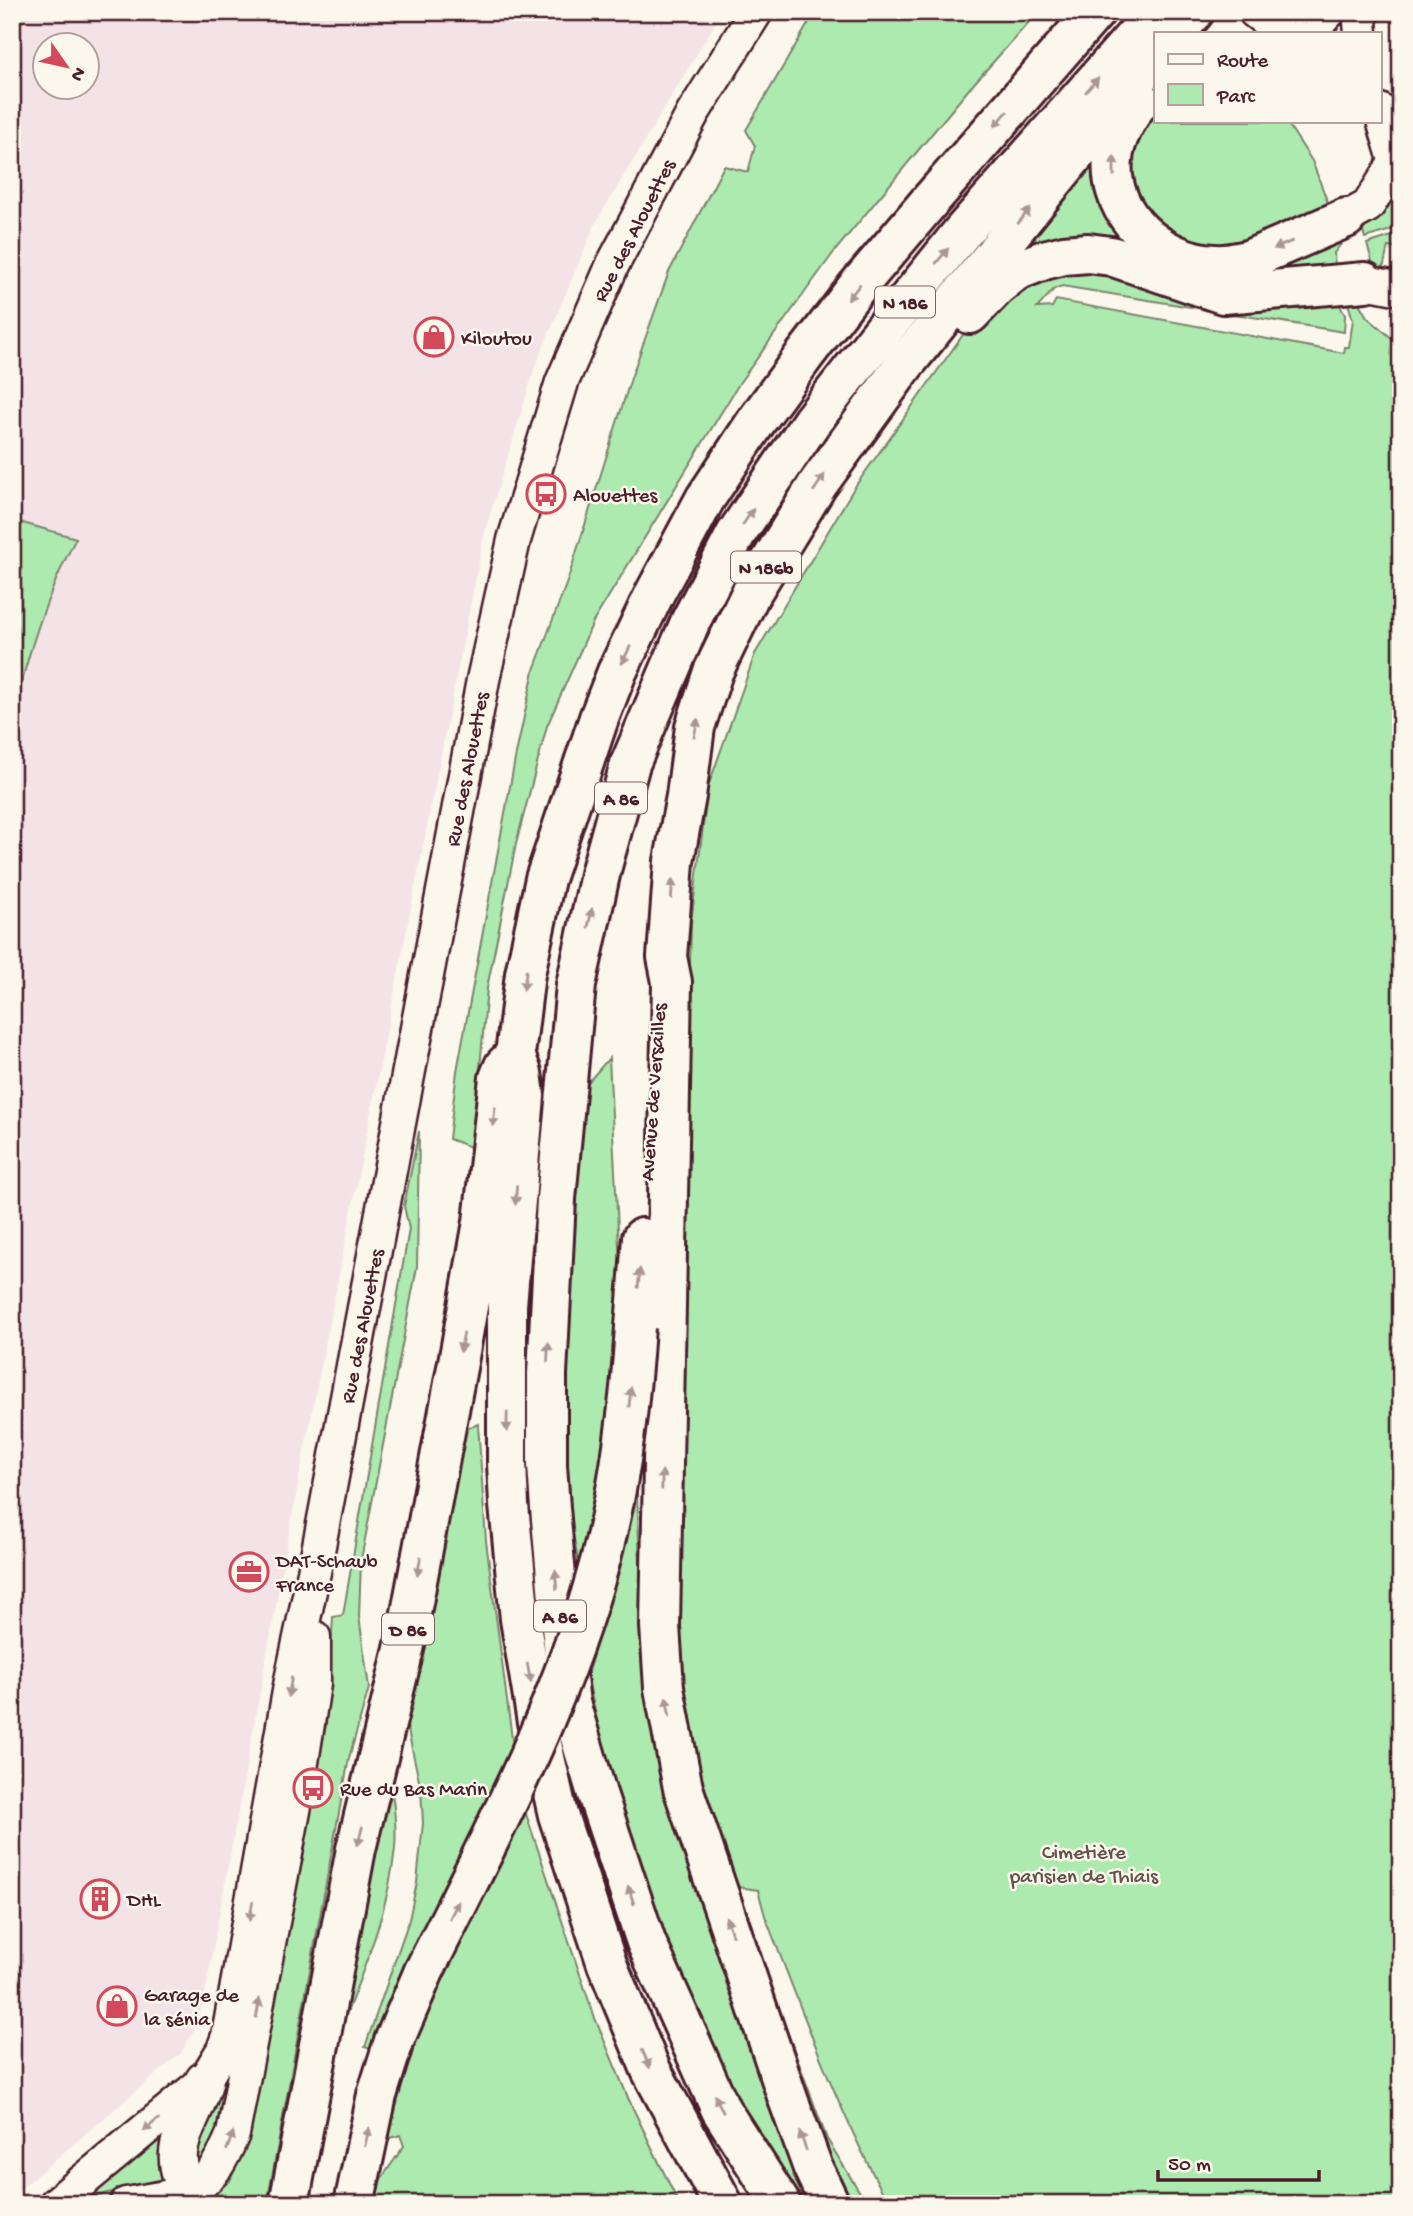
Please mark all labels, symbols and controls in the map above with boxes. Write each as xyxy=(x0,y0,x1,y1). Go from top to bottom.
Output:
north arrow xyxy=(32,32,102,102)
legend xyxy=(1154,32,1382,122)
text: Route xyxy=(1217,50,1269,75)
text: N xyxy=(64,62,90,85)
one-way arrow xyxy=(1083,77,1099,94)
text: Parc xyxy=(1216,86,1256,111)
one-way arrow xyxy=(993,110,1009,128)
street label: Rue des Alouettes xyxy=(589,155,683,307)
one-way arrow xyxy=(1108,155,1120,177)
one-way arrow xyxy=(1016,208,1031,226)
one-way arrow xyxy=(1273,240,1294,251)
one-way arrow xyxy=(935,248,950,266)
one-way arrow xyxy=(846,282,861,300)
road number: N 186 xyxy=(875,286,935,318)
shop icon: Kiloutou xyxy=(413,316,455,358)
place label: Kiloutou xyxy=(461,328,532,353)
bus stop icon: Alouettes xyxy=(525,473,567,515)
one-way arrow xyxy=(813,473,826,493)
place label: Alouettes xyxy=(573,485,659,510)
one-way arrow xyxy=(741,507,754,527)
road number: N 186b xyxy=(731,552,801,582)
one-way arrow xyxy=(620,645,631,665)
street label: Rue des Alouettes xyxy=(442,689,497,849)
one-way arrow xyxy=(690,717,701,739)
road number: A 86 xyxy=(595,782,647,814)
one-way arrow xyxy=(666,878,677,900)
one-way arrow xyxy=(585,907,596,929)
one-way arrow xyxy=(519,969,530,991)
street label: Avenue de Versailles xyxy=(637,1001,674,1182)
one-way arrow xyxy=(488,1106,499,1128)
one-way arrow xyxy=(510,1184,521,1206)
street label: Rue des Alouettes xyxy=(337,1246,392,1406)
one-way arrow xyxy=(634,1267,645,1289)
one-way arrow xyxy=(456,1331,467,1353)
one-way arrow xyxy=(543,1341,554,1363)
one-way arrow xyxy=(625,1385,636,1407)
one-way arrow xyxy=(501,1411,513,1433)
one-way arrow xyxy=(656,1469,668,1491)
office icon: DAT-Schaub France xyxy=(228,1551,270,1593)
place label: DAT-Schaub France xyxy=(274,1551,378,1600)
one-way arrow xyxy=(413,1555,424,1577)
one-way arrow xyxy=(550,1568,561,1590)
road number: A 86 xyxy=(534,1600,586,1632)
road number: D 86 xyxy=(382,1614,434,1644)
one-way arrow xyxy=(524,1662,535,1684)
one-way arrow xyxy=(284,1676,295,1698)
one-way arrow xyxy=(662,1696,673,1718)
bus stop icon: Rue du Bas Marin xyxy=(292,1767,334,1809)
place label: Rue du Bas Marin xyxy=(340,1779,487,1804)
one-way arrow xyxy=(354,1825,365,1847)
park label: Cimetière parisien de Thiais xyxy=(1009,1842,1159,1891)
building icon: DHL xyxy=(79,1878,121,1920)
one-way arrow xyxy=(625,1884,636,1905)
place label: DHL xyxy=(125,1890,162,1915)
one-way arrow xyxy=(245,1900,256,1922)
one-way arrow xyxy=(449,1900,460,1920)
one-way arrow xyxy=(723,1915,734,1936)
shop icon: Garage de la sénia xyxy=(96,1985,138,2027)
place label: Garage de la sénia xyxy=(144,1985,240,2034)
one-way arrow xyxy=(252,1997,263,2019)
one-way arrow xyxy=(641,2048,652,2069)
one-way arrow xyxy=(713,2094,724,2114)
one-way arrow xyxy=(143,2117,161,2132)
one-way arrow xyxy=(362,2126,373,2148)
one-way arrow xyxy=(224,2130,235,2151)
one-way arrow xyxy=(798,2131,809,2152)
scale bar xyxy=(1158,2139,1318,2183)
text: 50 m xyxy=(1168,2154,1211,2179)

